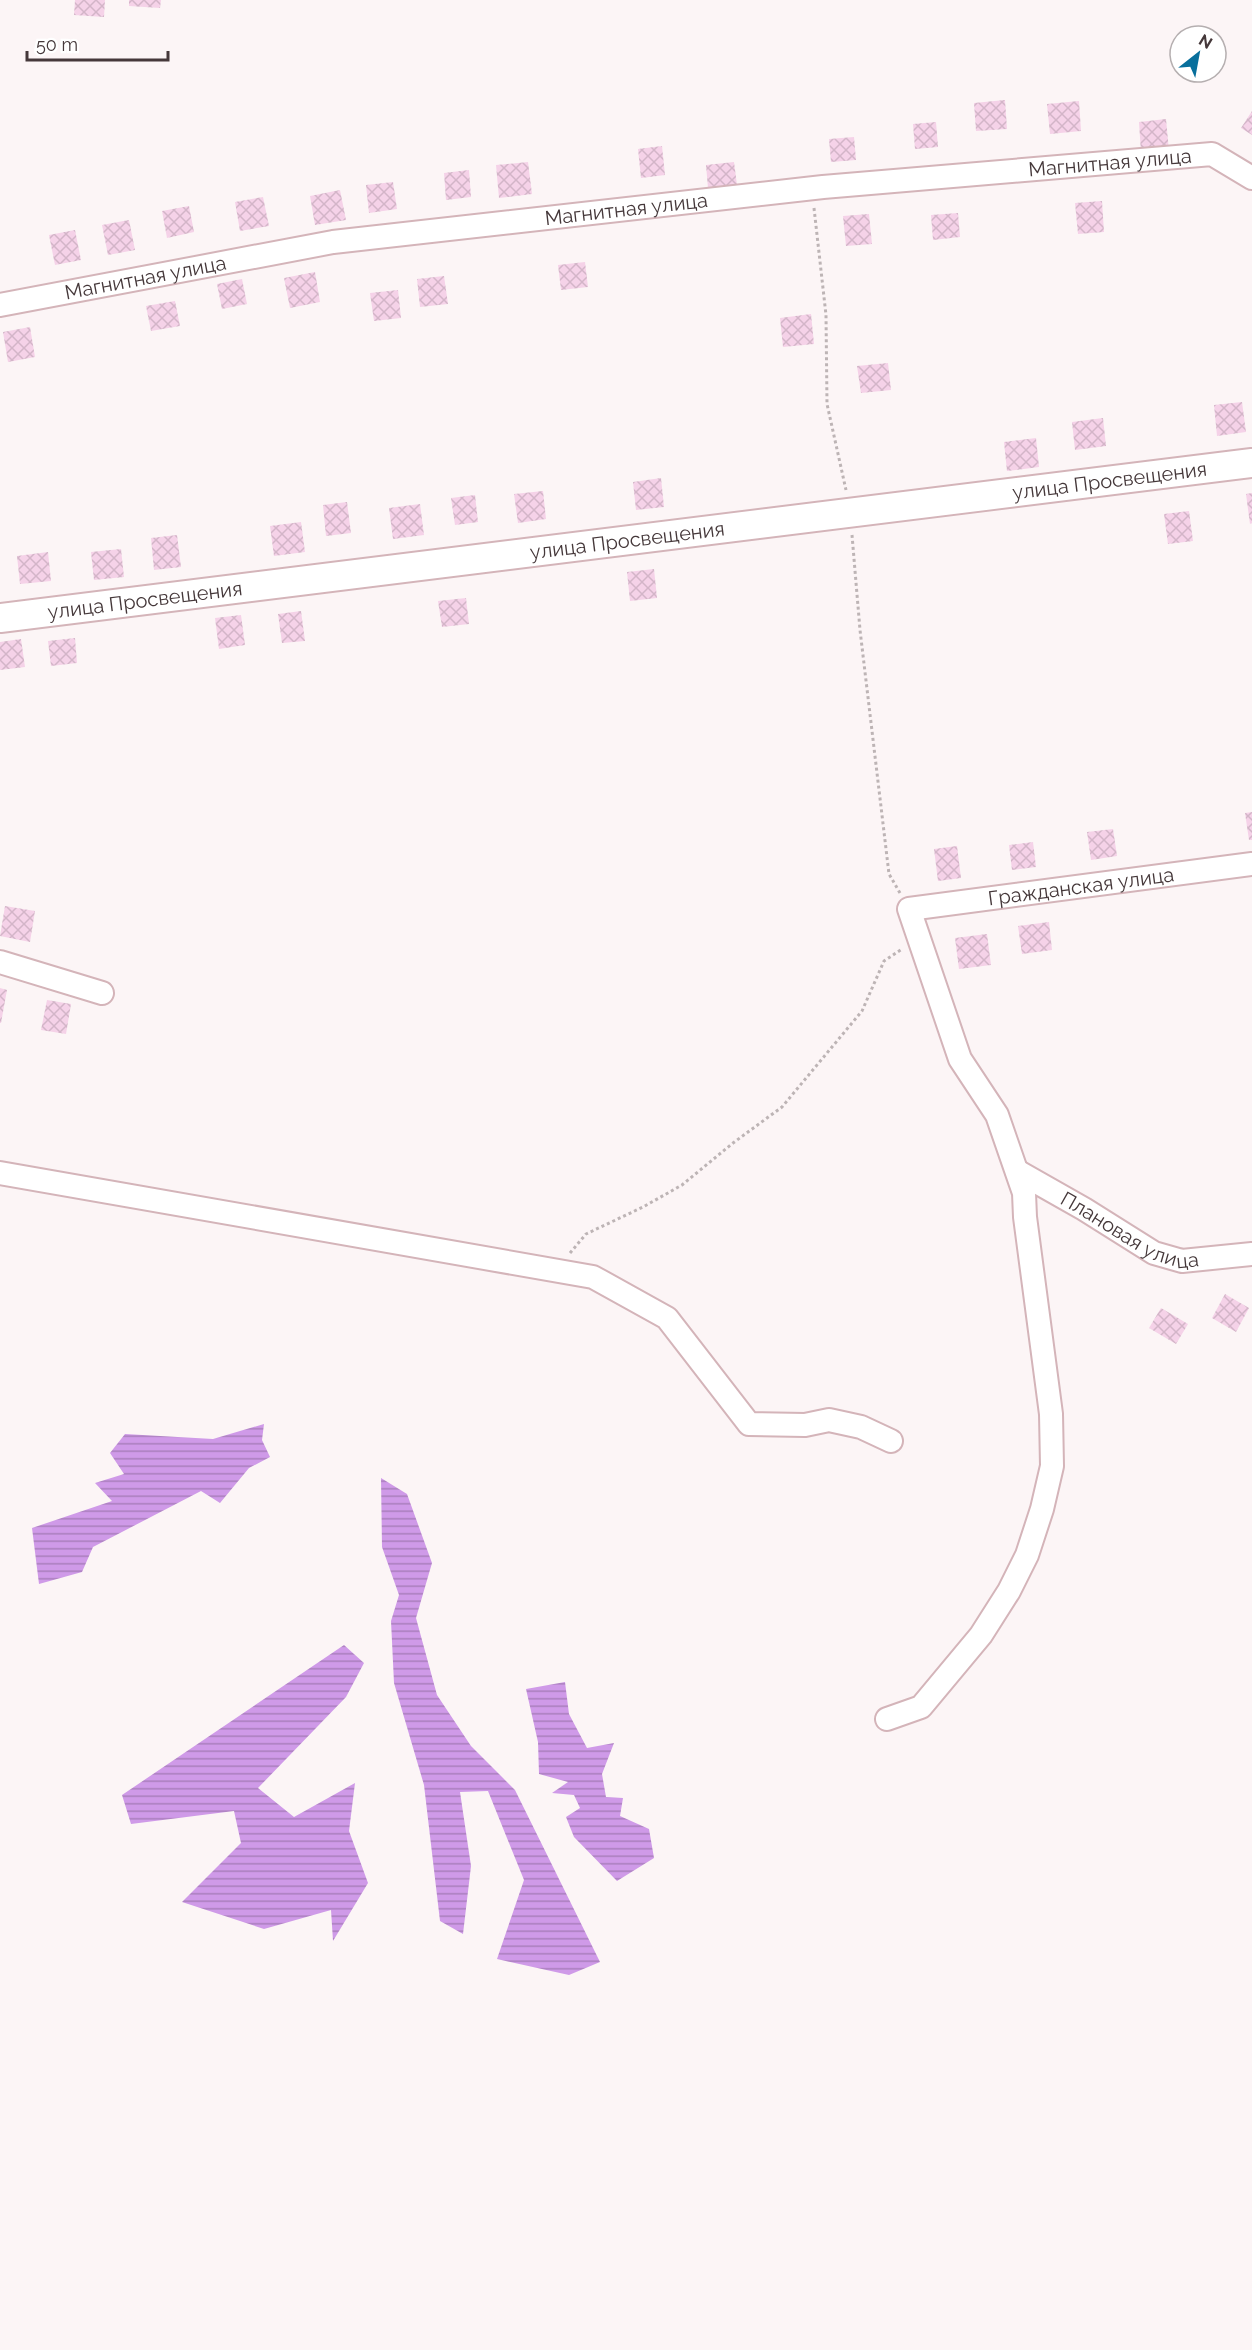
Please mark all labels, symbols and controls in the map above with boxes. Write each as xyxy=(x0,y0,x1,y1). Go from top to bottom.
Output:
scale bar xyxy=(27,24,168,62)
north arrow xyxy=(1168,24,1228,84)
text: N xyxy=(1195,30,1216,53)
text: 50 m xyxy=(36,34,78,55)
street label: Магнитная улица xyxy=(1027,144,1193,182)
street label: Магнитная улица xyxy=(544,188,709,230)
street label: Магнитная улица xyxy=(63,250,228,304)
street label: улица Просвещения xyxy=(1011,457,1208,505)
street label: улица Просвещения xyxy=(529,516,726,564)
street label: улица Просвещения xyxy=(46,576,244,624)
street label: Гражданская улица xyxy=(987,862,1175,911)
street label: Плановая улица xyxy=(1057,1186,1200,1274)

